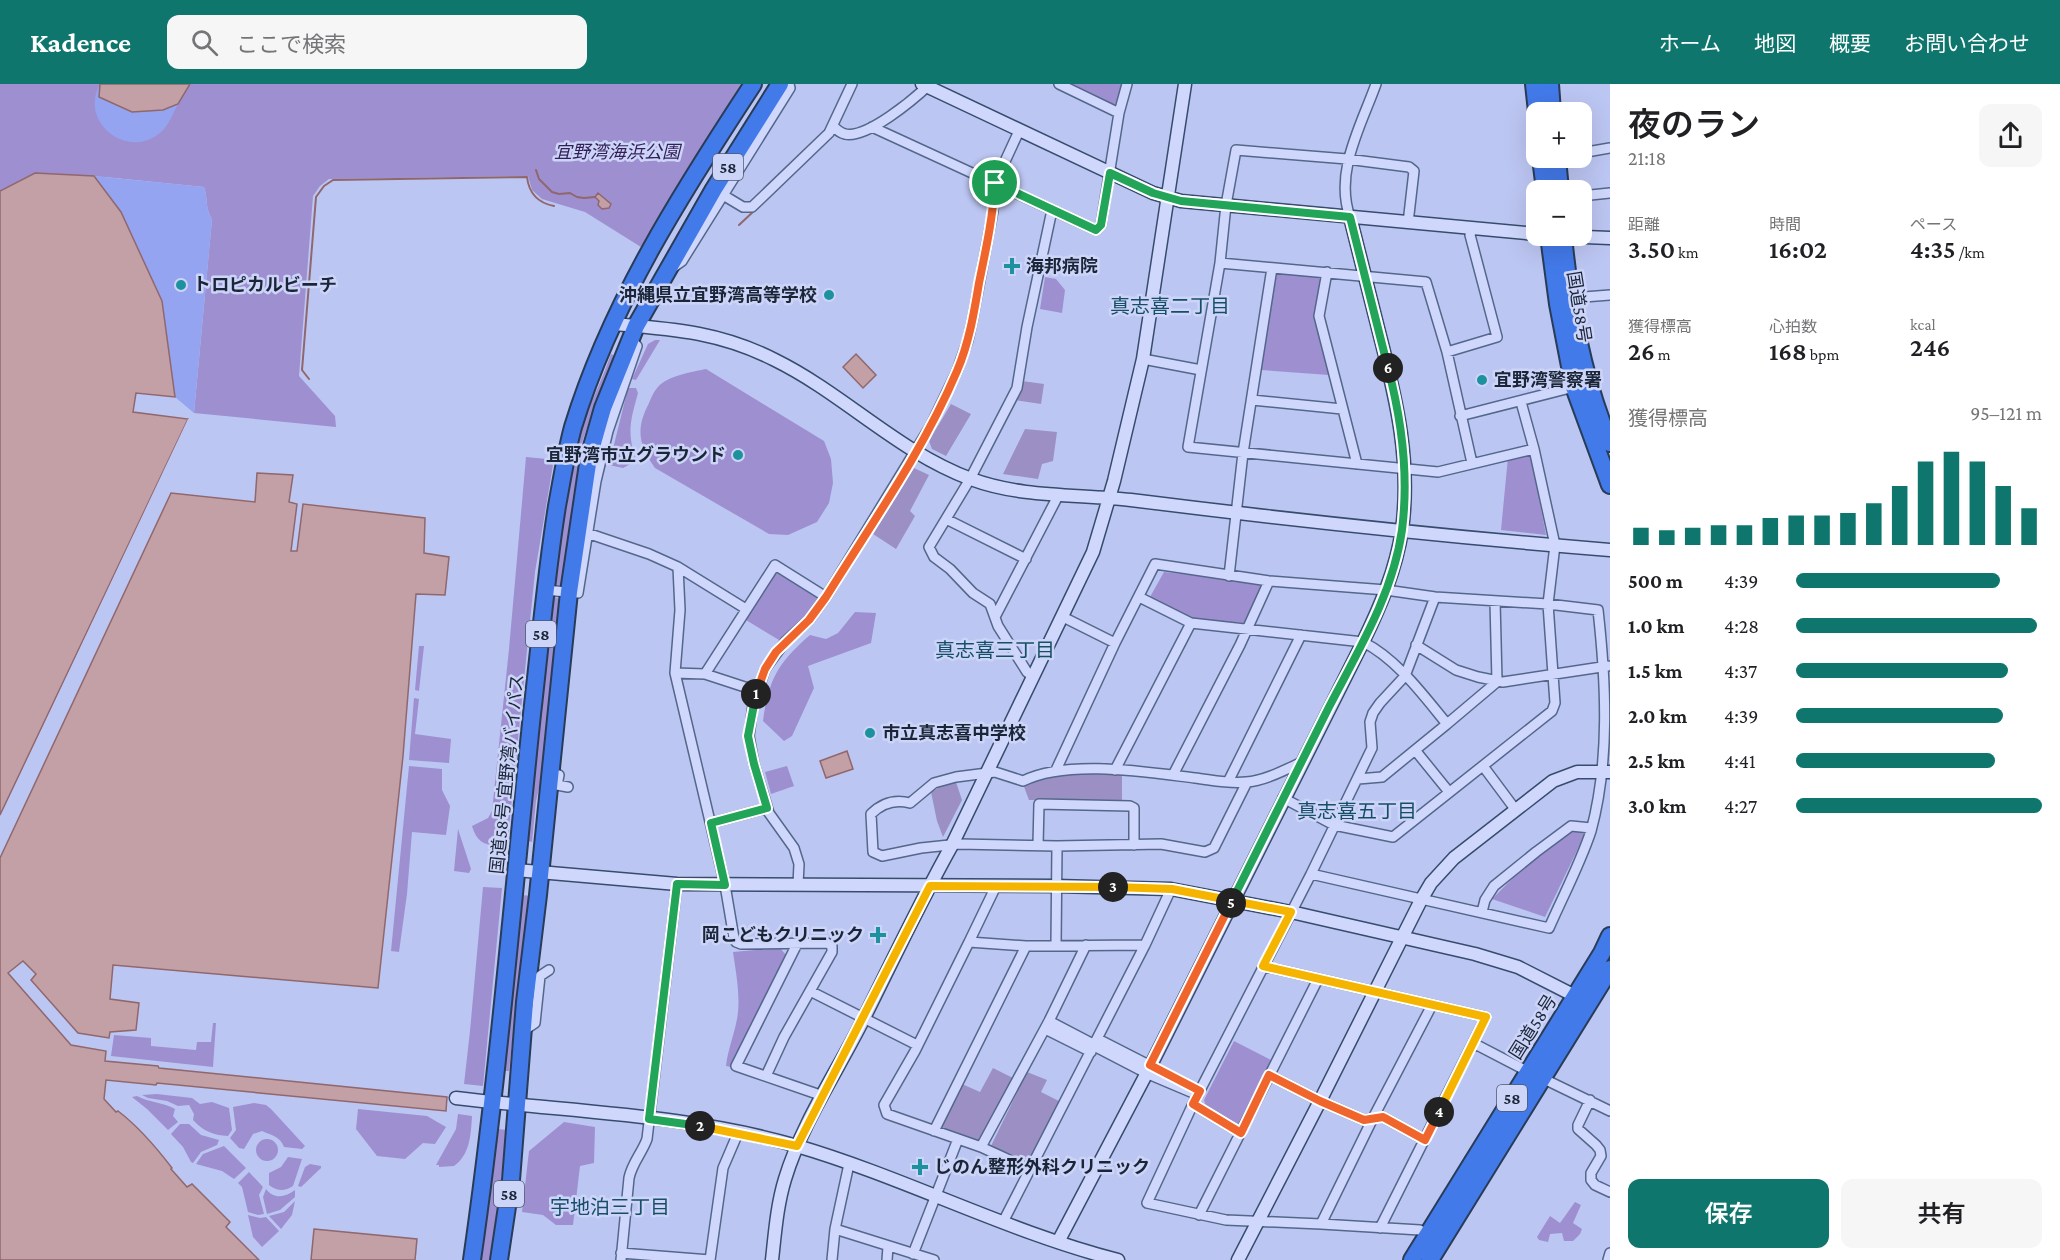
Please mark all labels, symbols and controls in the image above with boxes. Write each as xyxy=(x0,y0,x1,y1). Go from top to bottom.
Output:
search box xyxy=(167,15,587,69)
icon: search xyxy=(188,26,221,59)
text: Kadence xyxy=(30,27,131,58)
text: ここで検索 xyxy=(236,32,346,57)
text: ホーム xyxy=(1659,32,1721,56)
text: 地図 xyxy=(1754,32,1796,56)
text: 概要 xyxy=(1829,32,1871,56)
text: お問い合わせ xyxy=(1904,32,2030,56)
map controls xyxy=(1526,102,1592,246)
button: + xyxy=(1526,102,1592,168)
button: share xyxy=(1979,104,2042,167)
text: 夜のラン xyxy=(1628,106,1760,143)
park label: 宜野湾海浜公園 xyxy=(554,142,683,162)
text: 21:18 xyxy=(1628,147,1666,169)
road number: 58 xyxy=(713,154,743,180)
pin xyxy=(969,157,1020,208)
icon: arrive xyxy=(978,166,1011,199)
button: − xyxy=(1526,180,1592,246)
text: 距離 xyxy=(1628,216,1660,233)
text: 時間 xyxy=(1769,216,1801,233)
text: ペース xyxy=(1910,216,1957,233)
text: 3.50 xyxy=(1628,235,1675,264)
text: 16:02 xyxy=(1769,235,1827,264)
text: 4:35 xyxy=(1910,235,1956,264)
text: km xyxy=(1675,244,1699,261)
text: /km xyxy=(1956,244,1985,261)
place label: 海邦病院 xyxy=(1026,256,1098,276)
marker: 海邦病院 xyxy=(1003,257,1021,275)
street label: 国道58号 xyxy=(1563,270,1595,344)
place label: トロピカルビーチ xyxy=(193,275,337,295)
marker: トロピカルビーチ xyxy=(174,278,188,292)
place label: 沖縄県立宜野湾高等学校 xyxy=(619,285,817,305)
marker: 沖縄県立宜野湾高等学校 xyxy=(822,288,836,302)
district label: 真志喜二丁目 xyxy=(1110,295,1230,317)
text: kcal xyxy=(1910,316,1936,333)
text: 獲得標高 xyxy=(1628,318,1692,335)
text: 心拍数 xyxy=(1769,318,1817,335)
text: 246 xyxy=(1910,333,1950,362)
text: 26 xyxy=(1628,337,1655,366)
text: 168 xyxy=(1769,337,1807,366)
text: m xyxy=(1655,346,1671,363)
text: bpm xyxy=(1807,346,1839,363)
pin: 6 xyxy=(1373,353,1403,383)
text: 6 xyxy=(1384,359,1392,376)
place label: 宜野湾警察署 xyxy=(1494,370,1602,390)
marker: 宜野湾警察署 xyxy=(1475,373,1489,387)
text: 95–121 m xyxy=(1970,402,2042,424)
text: 獲得標高 xyxy=(1628,407,1708,429)
place label: 宜野湾市立グラウンド xyxy=(546,445,726,465)
marker: 宜野湾市立グラウンド xyxy=(731,448,745,462)
text: 500 m xyxy=(1628,570,1683,592)
text: 4:39 xyxy=(1724,570,1758,592)
text: 1.0 km xyxy=(1628,615,1684,637)
text: 4:28 xyxy=(1724,615,1759,637)
road number: 58 xyxy=(526,621,556,647)
district label: 真志喜三丁目 xyxy=(935,639,1055,661)
text: 1.5 km xyxy=(1628,660,1683,682)
text: 4:37 xyxy=(1724,660,1757,682)
street label: 国道58号 宜野湾バイパス xyxy=(487,673,527,875)
pin: 1 xyxy=(741,679,771,709)
text: 1 xyxy=(753,685,759,702)
text: 2.0 km xyxy=(1628,705,1687,727)
text: 4:39 xyxy=(1724,705,1758,727)
place label: 市立真志喜中学校 xyxy=(882,723,1026,743)
marker: 市立真志喜中学校 xyxy=(863,726,877,740)
text: 2.5 km xyxy=(1628,750,1685,772)
text: 4:41 xyxy=(1724,750,1756,772)
text: 3.0 km xyxy=(1628,795,1687,817)
text: 4:27 xyxy=(1724,795,1757,817)
district label: 真志喜五丁目 xyxy=(1297,800,1417,822)
pin: 3 xyxy=(1098,872,1128,902)
text: 3 xyxy=(1109,878,1117,895)
pin: 5 xyxy=(1216,888,1246,918)
text: 5 xyxy=(1227,894,1235,911)
place label: 岡こどもクリニック xyxy=(702,925,864,945)
marker: 岡こどもクリニック xyxy=(869,926,887,944)
street label: 国道58号 xyxy=(1505,991,1561,1063)
road number: 58 xyxy=(1497,1085,1527,1111)
pin: 4 xyxy=(1424,1097,1454,1127)
text: 4 xyxy=(1435,1103,1443,1120)
pin: 2 xyxy=(685,1111,715,1141)
text: 2 xyxy=(696,1117,704,1134)
place label: じのん整形外科クリニック xyxy=(934,1157,1150,1177)
marker: じのん整形外科クリニック xyxy=(911,1158,929,1176)
button: 保存 xyxy=(1628,1179,1829,1248)
button: 共有 xyxy=(1841,1179,2042,1248)
road number: 58 xyxy=(494,1181,524,1207)
district label: 宇地泊三丁目 xyxy=(550,1196,670,1218)

